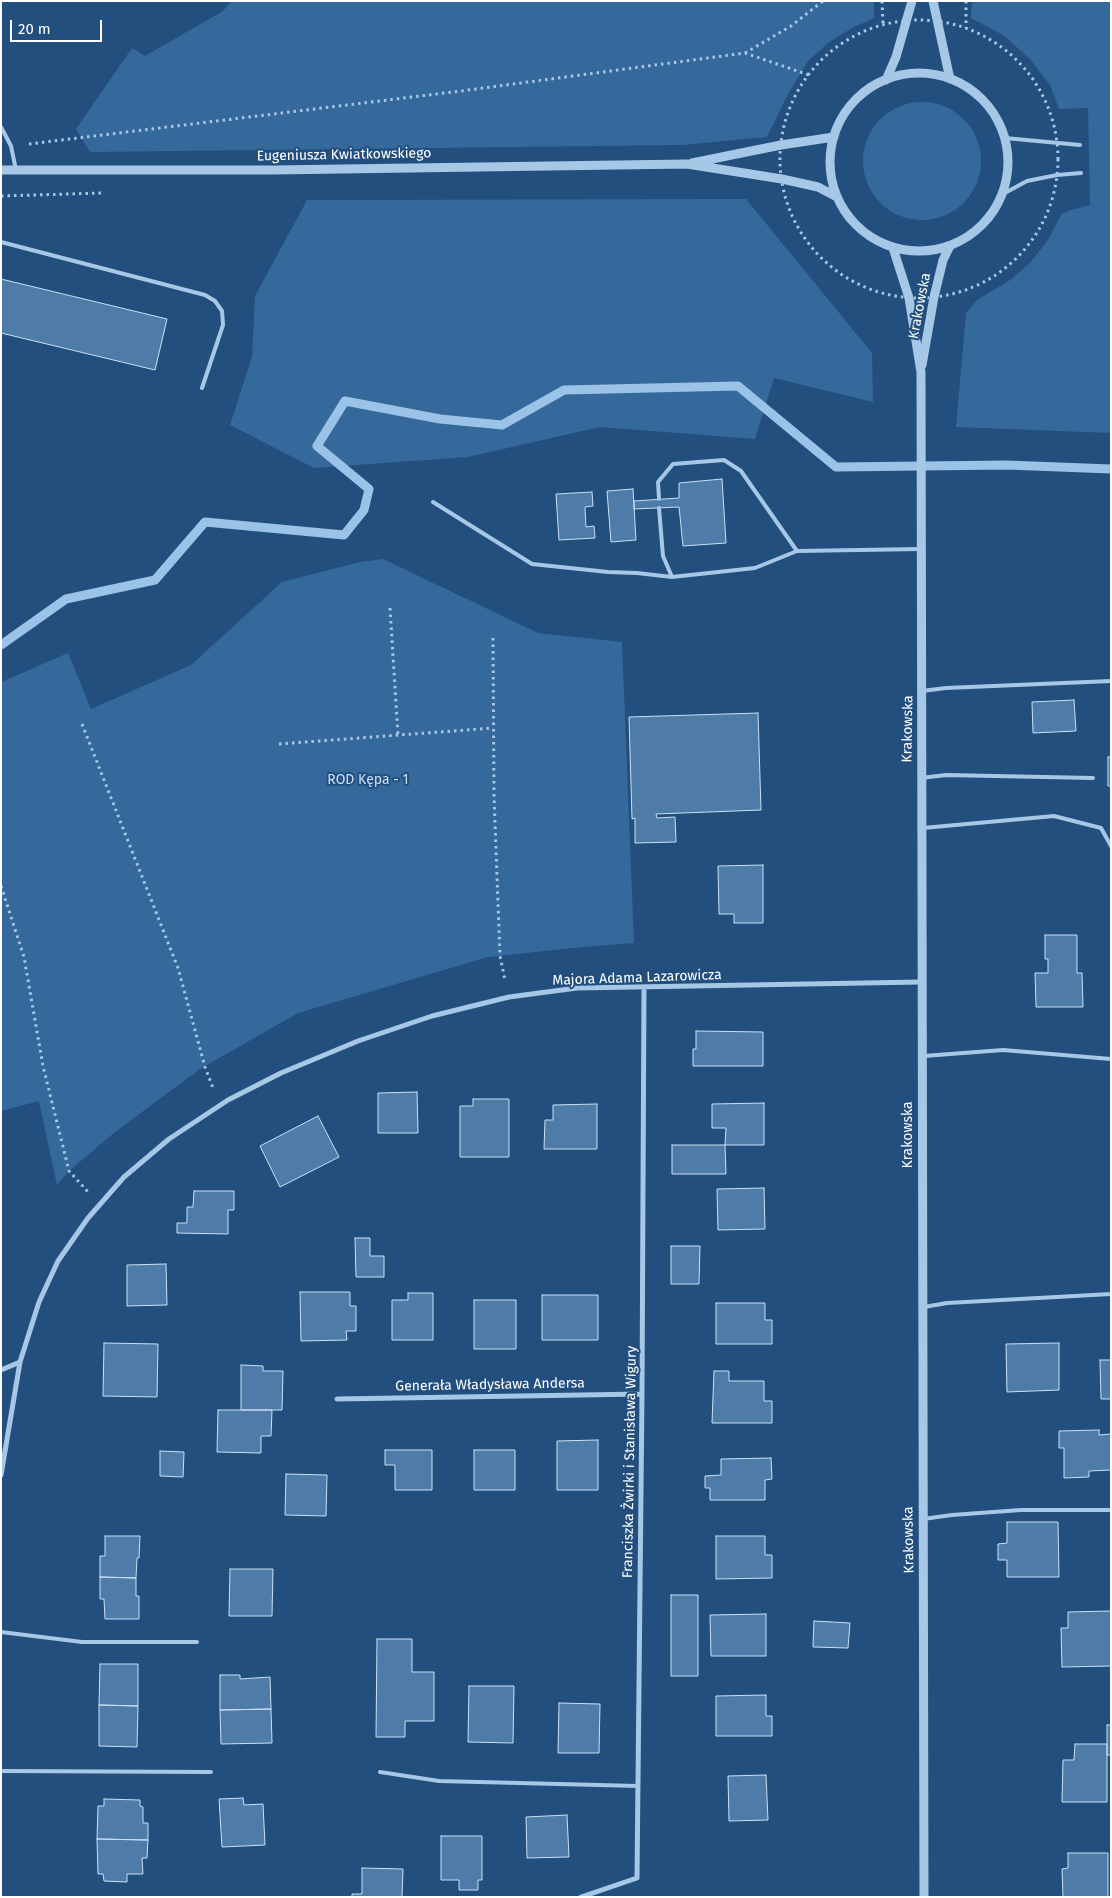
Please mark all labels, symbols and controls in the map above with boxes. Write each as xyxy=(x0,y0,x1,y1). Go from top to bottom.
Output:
scale bar xyxy=(12,10,105,42)
text: 20 m xyxy=(18,20,51,38)
street label: Eugeniusza Kwiatkowskiego xyxy=(256,145,432,165)
street label: Krakowska xyxy=(905,271,935,341)
street label: Krakowska xyxy=(899,695,917,763)
park label: ROD Kępa - 1 xyxy=(327,772,409,788)
street label: Majora Adama Lazarowicza xyxy=(552,967,722,989)
street label: Krakowska xyxy=(900,1101,916,1169)
street label: Franciszka Żwirki i Stanisława Wigury xyxy=(620,1346,640,1578)
street label: Generała Władysława Andersa xyxy=(395,1375,585,1395)
street label: Krakowska xyxy=(900,1506,918,1574)

